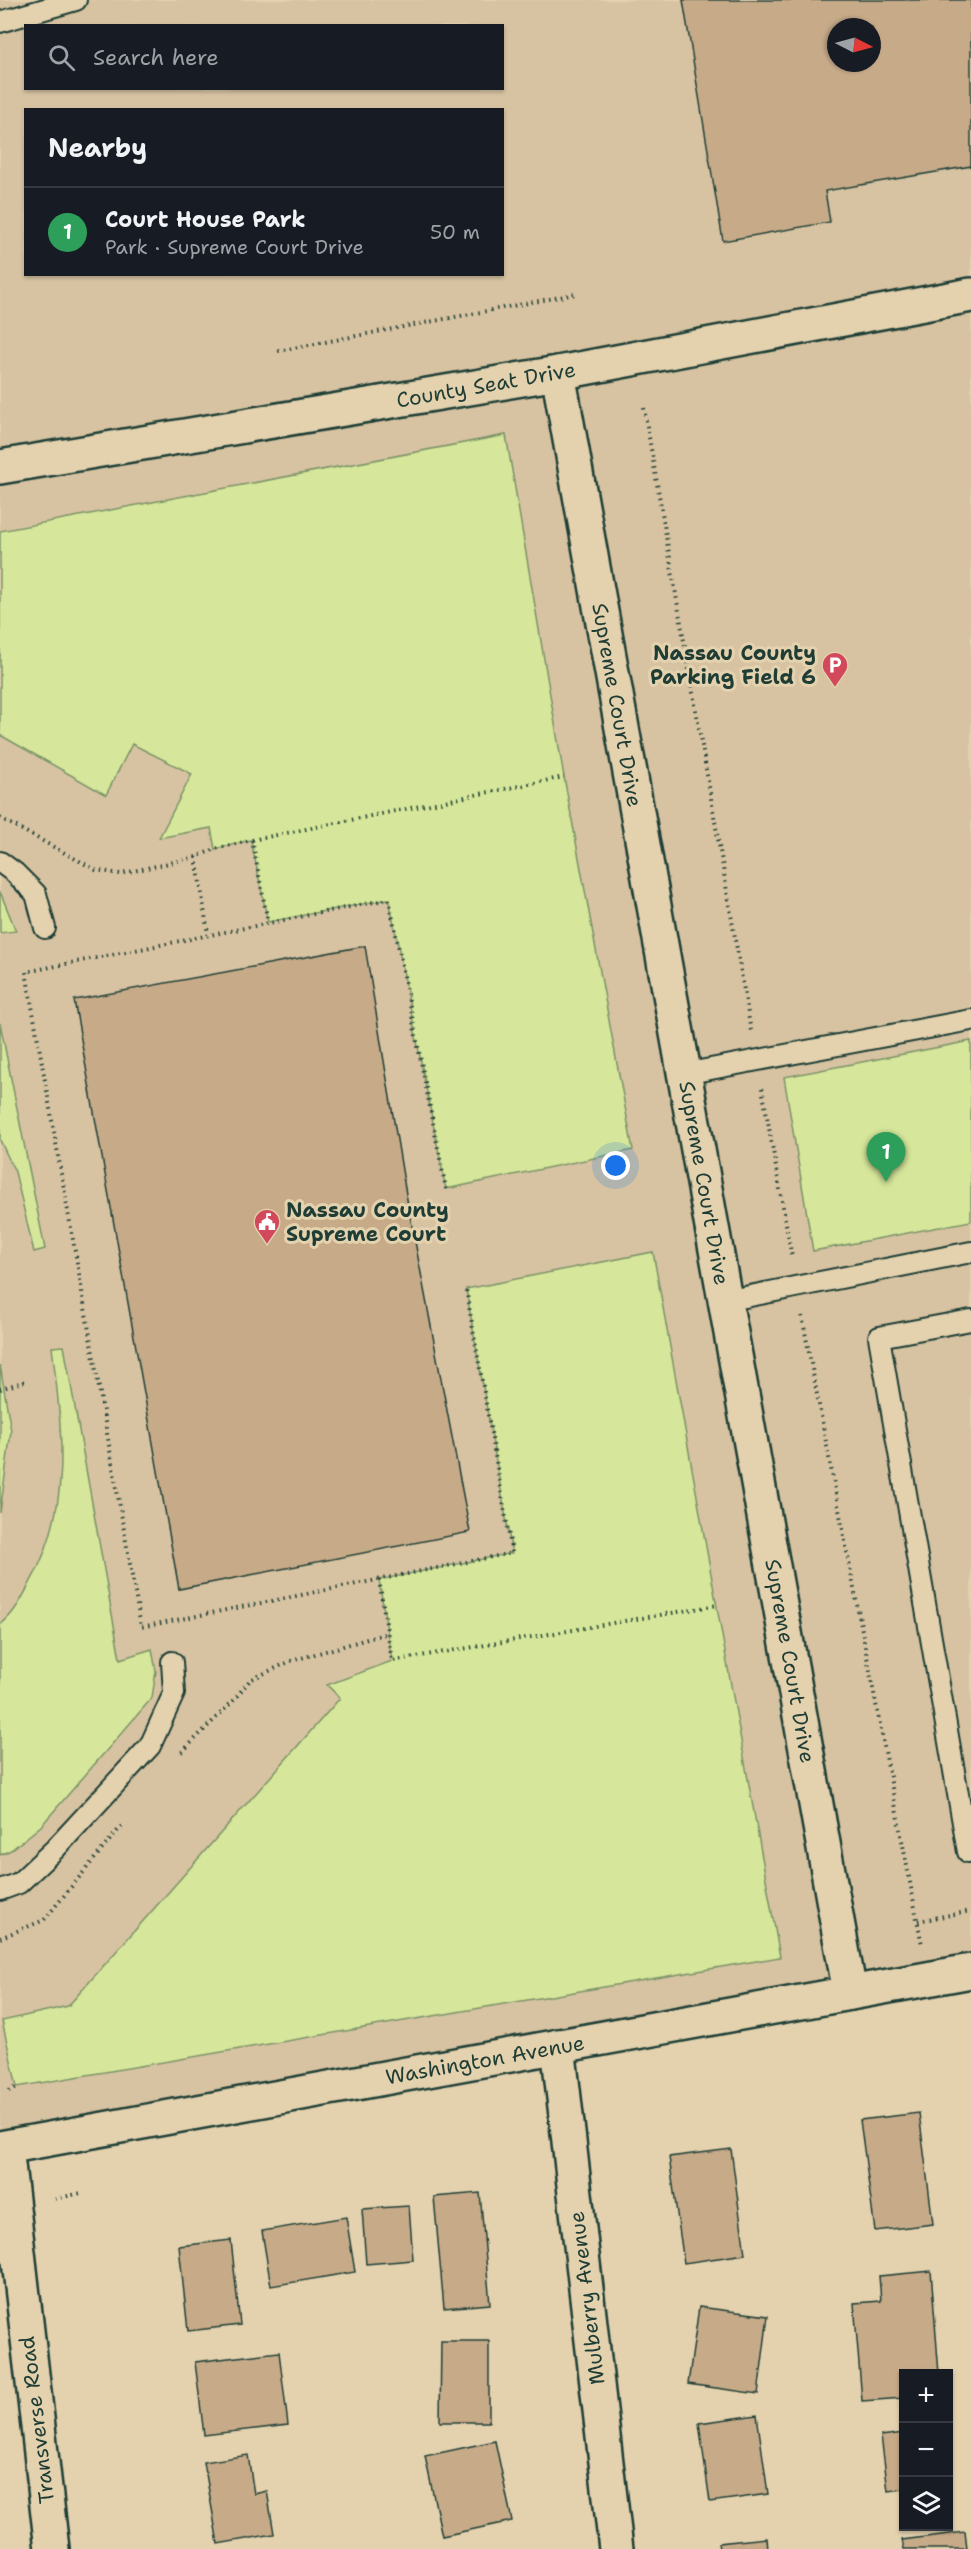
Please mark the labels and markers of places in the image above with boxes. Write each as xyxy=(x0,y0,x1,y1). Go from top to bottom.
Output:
place label: Nassau County Parking Field 6 xyxy=(650,639,816,691)
parking icon: Nassau County Parking Field 6 xyxy=(820,650,850,688)
pin: 1 xyxy=(866,1132,906,1182)
place label: Nassau County Supreme Court xyxy=(286,1196,449,1248)
public building icon: Nassau County Supreme Court xyxy=(252,1207,282,1245)

